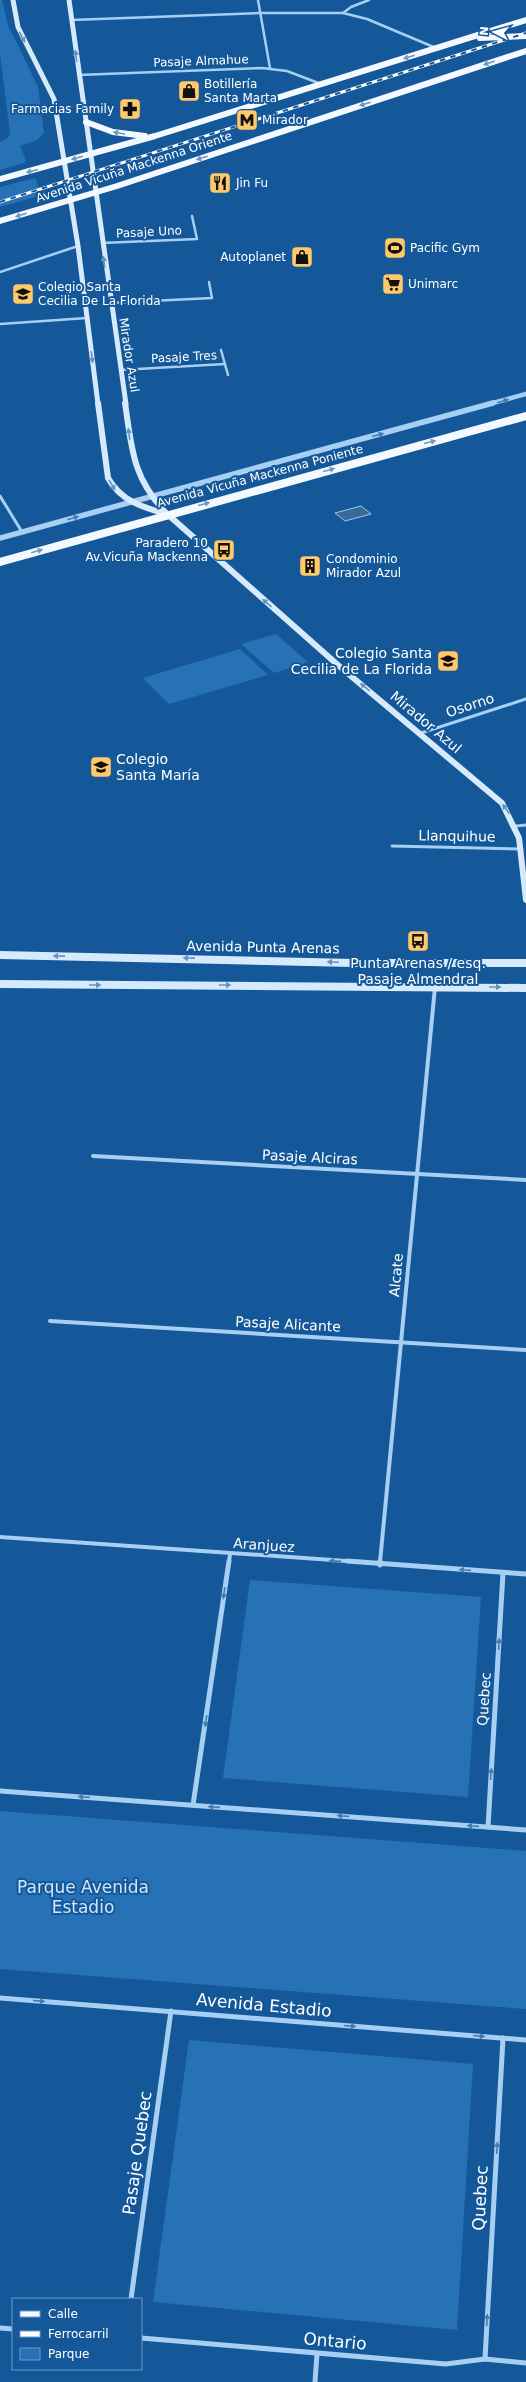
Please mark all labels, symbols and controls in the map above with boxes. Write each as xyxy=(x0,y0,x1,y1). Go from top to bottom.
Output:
north arrow xyxy=(474,12,514,52)
text: N xyxy=(478,26,491,36)
one-way arrow xyxy=(19,31,25,43)
one-way arrow xyxy=(73,49,79,62)
street label: Pasaje Almahue xyxy=(153,52,249,70)
one-way arrow xyxy=(402,54,414,60)
one-way arrow xyxy=(483,60,495,66)
place label: Botillería Santa Marta xyxy=(204,77,277,105)
shop icon: Botillería Santa Marta xyxy=(176,78,202,104)
pharmacy icon: Farmacias Family xyxy=(117,96,143,122)
one-way arrow xyxy=(359,101,371,107)
place label: Farmacias Family xyxy=(11,102,114,116)
metro station icon: Mirador xyxy=(234,107,260,133)
place label: Mirador xyxy=(262,113,308,127)
street label: Avenida Vicuña Mackenna Oriente xyxy=(34,129,234,205)
one-way arrow xyxy=(113,130,125,136)
one-way arrow xyxy=(70,155,82,161)
one-way arrow xyxy=(196,155,208,161)
one-way arrow xyxy=(26,168,38,174)
restaurant icon: Jin Fu xyxy=(207,170,233,196)
place label: Jin Fu xyxy=(235,176,268,190)
one-way arrow xyxy=(15,212,27,218)
street label: Pasaje Uno xyxy=(116,223,182,241)
sports icon: Pacific Gym xyxy=(382,235,408,261)
place label: Pacific Gym xyxy=(410,241,480,255)
shop icon: Autoplanet xyxy=(289,244,315,270)
place label: Autoplanet xyxy=(220,250,286,264)
one-way arrow xyxy=(101,256,107,268)
supermarket icon: Unimarc xyxy=(380,271,406,297)
place label: Unimarc xyxy=(408,277,458,291)
place label: Colegio Santa Cecilia De La Florida xyxy=(38,280,161,308)
school or university icon: Colegio Santa Cecilia De La Florida xyxy=(10,281,36,307)
street label: Mirador Azul xyxy=(116,317,142,393)
street label: Pasaje Tres xyxy=(151,348,217,366)
one-way arrow xyxy=(89,351,95,363)
one-way arrow xyxy=(497,397,510,403)
one-way arrow xyxy=(126,428,132,440)
one-way arrow xyxy=(372,432,384,438)
one-way arrow xyxy=(424,439,436,445)
street label: Avenida Vicuña Mackenna Poniente xyxy=(155,442,365,510)
one-way arrow xyxy=(323,467,335,473)
one-way arrow xyxy=(109,479,116,491)
one-way arrow xyxy=(198,501,210,507)
one-way arrow xyxy=(68,515,80,521)
place label: Paradero 10 Av.Vicuña Mackenna xyxy=(85,536,208,564)
bus stop icon: Paradero 10 Av.Vicuña Mackenna xyxy=(211,537,237,563)
one-way arrow xyxy=(32,548,44,554)
place label: Condominio Mirador Azul xyxy=(326,552,401,580)
building icon: Condominio Mirador Azul xyxy=(297,553,323,579)
one-way arrow xyxy=(262,598,272,607)
place label: Colegio Santa Cecilia de La Florida xyxy=(291,645,432,677)
school or university icon: Colegio Santa Cecilia de La Florida xyxy=(435,648,461,674)
one-way arrow xyxy=(360,683,371,692)
street label: Mirador Azul xyxy=(387,688,465,756)
street label: Osorno xyxy=(444,690,496,720)
place label: Colegio Santa María xyxy=(116,751,200,783)
school or university icon: Colegio Santa María xyxy=(88,754,114,780)
one-way arrow xyxy=(502,803,510,814)
street label: Llanquihue xyxy=(418,827,496,845)
bus stop icon: Punta Arenas / esq. Pasaje Almendral xyxy=(405,928,431,954)
street label: Avenida Punta Arenas xyxy=(186,938,340,956)
one-way arrow xyxy=(53,953,65,960)
one-way arrow xyxy=(183,955,195,962)
place label: Punta Arenas / esq. Pasaje Almendral xyxy=(350,955,486,987)
one-way arrow xyxy=(326,959,339,965)
one-way arrow xyxy=(89,982,102,988)
one-way arrow xyxy=(219,982,232,988)
one-way arrow xyxy=(489,984,502,990)
street label: Pasaje Alciras xyxy=(262,1147,358,1167)
street label: Alcate xyxy=(386,1252,406,1298)
street label: Pasaje Alicante xyxy=(235,1313,341,1335)
street label: Aranjuez xyxy=(233,1535,295,1555)
one-way arrow xyxy=(329,1558,341,1565)
one-way arrow xyxy=(459,1567,471,1574)
one-way arrow xyxy=(221,1587,227,1599)
one-way arrow xyxy=(496,1637,502,1650)
street label: Quebec xyxy=(474,1672,494,1726)
one-way arrow xyxy=(203,1715,209,1727)
one-way arrow xyxy=(487,1768,494,1780)
one-way arrow xyxy=(78,1794,90,1801)
one-way arrow xyxy=(208,1803,220,1810)
one-way arrow xyxy=(337,1813,350,1820)
one-way arrow xyxy=(467,1822,479,1829)
park label: Parque Avenida Estadio xyxy=(17,1877,149,1917)
street label: Avenida Estadio xyxy=(195,1989,333,2021)
one-way arrow xyxy=(33,1997,45,2004)
one-way arrow xyxy=(344,2022,356,2029)
one-way arrow xyxy=(473,2033,485,2040)
street label: Pasaje Quebec xyxy=(118,2090,156,2216)
one-way arrow xyxy=(494,2141,500,2154)
street label: Quebec xyxy=(468,2165,492,2231)
legend xyxy=(12,2298,142,2370)
text: Calle xyxy=(48,2307,78,2321)
one-way arrow xyxy=(484,2314,491,2326)
text: Ferrocarril xyxy=(48,2327,109,2341)
street label: Ontario xyxy=(303,2328,367,2354)
text: Parque xyxy=(48,2347,89,2361)

